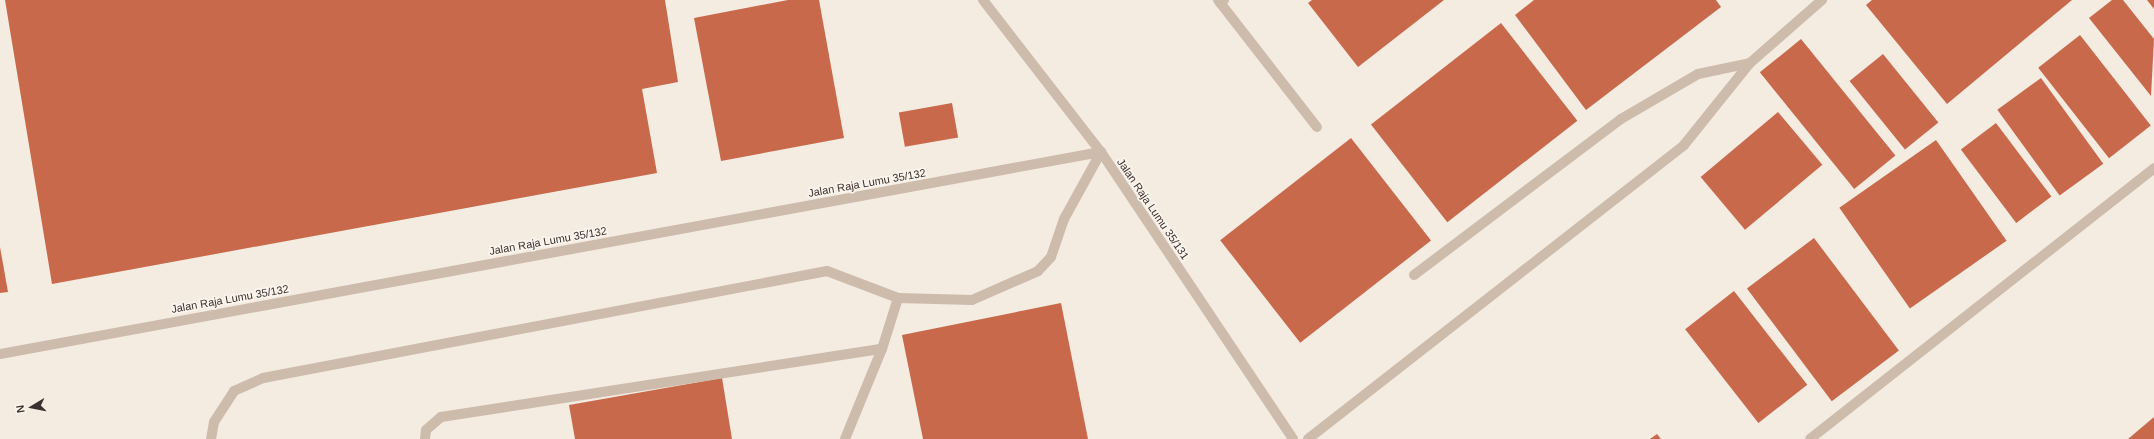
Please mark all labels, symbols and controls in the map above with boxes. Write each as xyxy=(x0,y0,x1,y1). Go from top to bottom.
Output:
street label: Jalan Raja Lumu 35/131 xyxy=(1114,156,1192,262)
street label: Jalan Raja Lumu 35/132 xyxy=(807,166,927,200)
street label: Jalan Raja Lumu 35/132 xyxy=(488,224,608,258)
street label: Jalan Raja Lumu 35/132 xyxy=(170,282,290,316)
north arrow xyxy=(12,387,52,427)
text: N xyxy=(14,404,27,414)

